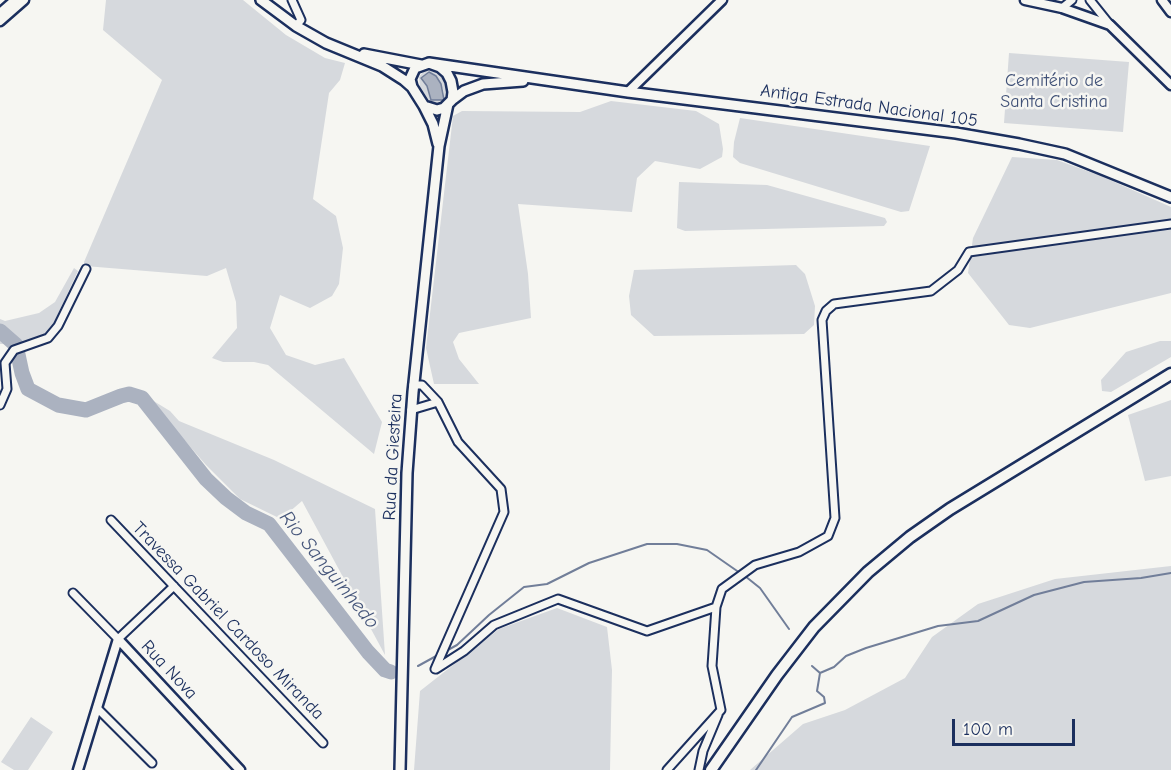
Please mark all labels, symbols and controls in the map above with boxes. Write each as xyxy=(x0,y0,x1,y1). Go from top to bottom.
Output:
park label: Cemitério de Santa Cristina xyxy=(1000,70,1108,112)
street label: Antiga Estrada Nacional 105 xyxy=(759,80,979,132)
street label: Rua da Giesteira xyxy=(379,393,407,521)
water label: Rio Sanguinhedo xyxy=(274,506,384,634)
street label: Travessa Gabriel Cardoso Miranda xyxy=(128,518,328,724)
street label: Rua Nova xyxy=(136,636,202,704)
scale bar xyxy=(955,707,1078,745)
text: 100 m xyxy=(963,719,1013,740)

